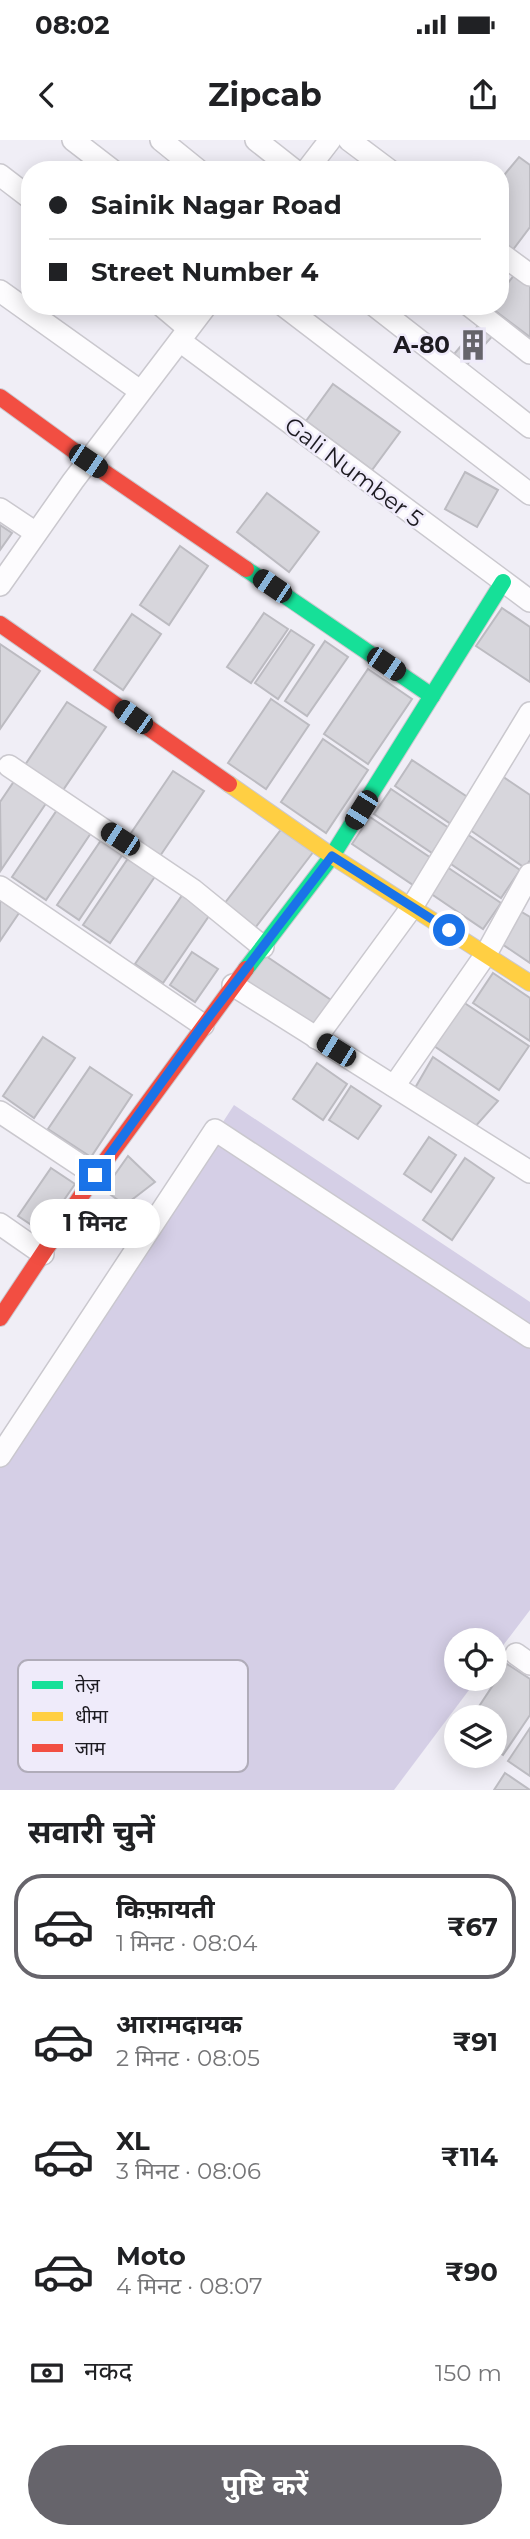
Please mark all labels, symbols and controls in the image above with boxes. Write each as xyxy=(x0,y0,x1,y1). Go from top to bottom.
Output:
text: 08:02 xyxy=(35,9,110,41)
text: Zipcab xyxy=(208,75,322,114)
icon: back xyxy=(28,76,66,114)
icon: share xyxy=(464,76,502,114)
text: Sainik Nagar Road xyxy=(91,189,342,221)
text: Street Number 4 xyxy=(91,256,318,288)
building icon: A-80 xyxy=(456,328,490,362)
place label: A-80 xyxy=(392,331,450,359)
street label: Gali Number 5 xyxy=(279,411,429,533)
car xyxy=(65,441,112,481)
car xyxy=(249,566,296,606)
car xyxy=(363,644,410,684)
car xyxy=(110,696,157,738)
car xyxy=(341,787,382,833)
car xyxy=(97,819,144,859)
route start xyxy=(433,914,465,946)
car xyxy=(313,1030,360,1070)
route end xyxy=(79,1159,111,1191)
callout: 1 मिनट xyxy=(30,1200,160,1248)
text: 1 मिनट xyxy=(63,1209,127,1237)
map controls xyxy=(444,1628,507,1768)
button: locate xyxy=(444,1628,507,1691)
legend xyxy=(18,1660,248,1772)
text: तेज़ xyxy=(75,1674,101,1697)
text: धीमा xyxy=(75,1705,109,1728)
button: layers xyxy=(444,1705,507,1768)
text: जाम xyxy=(75,1737,106,1760)
text: सवारी चुनें xyxy=(28,1812,155,1851)
text: किफ़ायती xyxy=(116,1893,215,1925)
icon: car xyxy=(32,1895,95,1958)
text: ₹67 xyxy=(447,1911,498,1943)
text: 1 मिनट · 08:04 xyxy=(116,1929,257,1957)
text: आरामदायक xyxy=(116,2008,242,2040)
icon: car xyxy=(32,2010,95,2073)
text: ₹91 xyxy=(453,2026,498,2058)
text: 2 मिनट · 08:05 xyxy=(116,2044,260,2072)
icon: car xyxy=(32,2125,95,2188)
text: XL xyxy=(116,2125,150,2157)
text: ₹114 xyxy=(441,2141,498,2173)
text: 3 मिनट · 08:06 xyxy=(116,2157,261,2185)
icon: car xyxy=(32,2240,95,2303)
text: Moto xyxy=(116,2240,186,2272)
text: ₹90 xyxy=(445,2256,498,2288)
text: 4 मिनट · 08:07 xyxy=(116,2272,263,2300)
icon: cash xyxy=(28,2354,66,2392)
text: नकद xyxy=(84,2355,132,2387)
text: 150 m xyxy=(435,2359,502,2387)
button: पुष्टि करें xyxy=(28,2445,502,2525)

